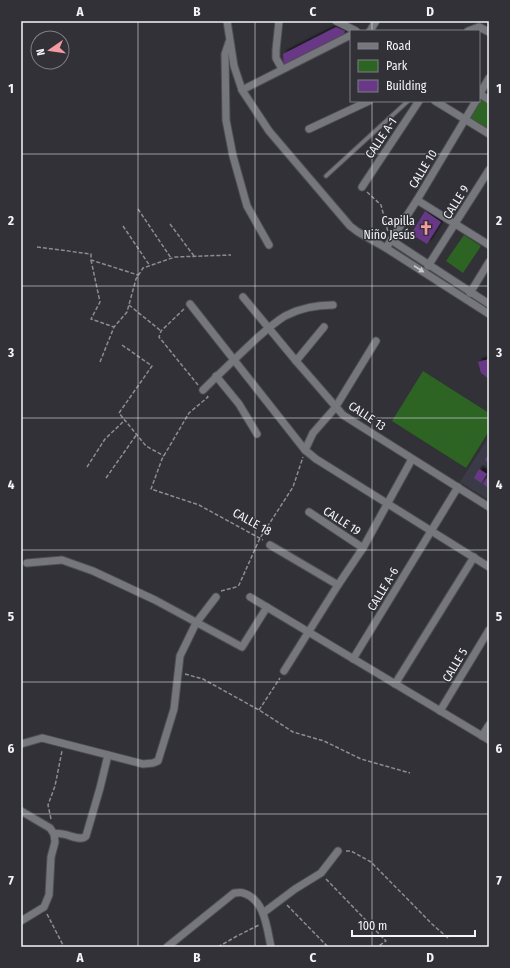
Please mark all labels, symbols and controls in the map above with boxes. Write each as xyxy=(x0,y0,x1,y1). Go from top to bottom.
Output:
text: A xyxy=(75,4,84,19)
text: B xyxy=(193,4,201,19)
text: C xyxy=(310,4,317,19)
text: D xyxy=(426,4,434,19)
north arrow xyxy=(30,30,70,70)
legend xyxy=(350,30,480,102)
text: Road xyxy=(386,39,411,53)
text: N xyxy=(34,47,48,57)
text: Park xyxy=(386,59,408,73)
text: Building xyxy=(386,79,427,93)
text: 1 xyxy=(8,81,14,96)
text: 1 xyxy=(496,81,502,96)
street label: CALLE A-1 xyxy=(362,115,400,161)
street label: CALLE 10 xyxy=(406,147,440,191)
street label: CALLE 9 xyxy=(440,182,472,222)
text: 2 xyxy=(7,213,14,228)
text: 2 xyxy=(495,213,502,228)
place label: Capilla Niño Jesús xyxy=(364,214,415,242)
church icon: Capilla Niño Jesús xyxy=(418,220,434,236)
one-way arrow xyxy=(414,265,424,273)
text: 3 xyxy=(7,345,14,360)
text: 3 xyxy=(495,345,502,360)
street label: CALLE 13 xyxy=(346,399,388,433)
text: 4 xyxy=(8,477,15,492)
text: 4 xyxy=(496,477,503,492)
street label: CALLE 19 xyxy=(321,504,364,538)
street label: CALLE 18 xyxy=(230,506,274,538)
street label: CALLE A-6 xyxy=(365,565,401,613)
text: 5 xyxy=(8,609,14,624)
text: 5 xyxy=(496,609,502,624)
street label: CALLE 5 xyxy=(439,645,471,684)
text: 6 xyxy=(8,741,15,756)
text: 6 xyxy=(496,741,503,756)
text: 7 xyxy=(8,873,14,888)
text: 7 xyxy=(496,873,502,888)
scale bar xyxy=(352,912,475,938)
text: 100 m xyxy=(358,919,387,933)
text: A xyxy=(75,950,84,965)
text: B xyxy=(193,950,201,965)
text: C xyxy=(310,950,317,965)
text: D xyxy=(426,950,434,965)

